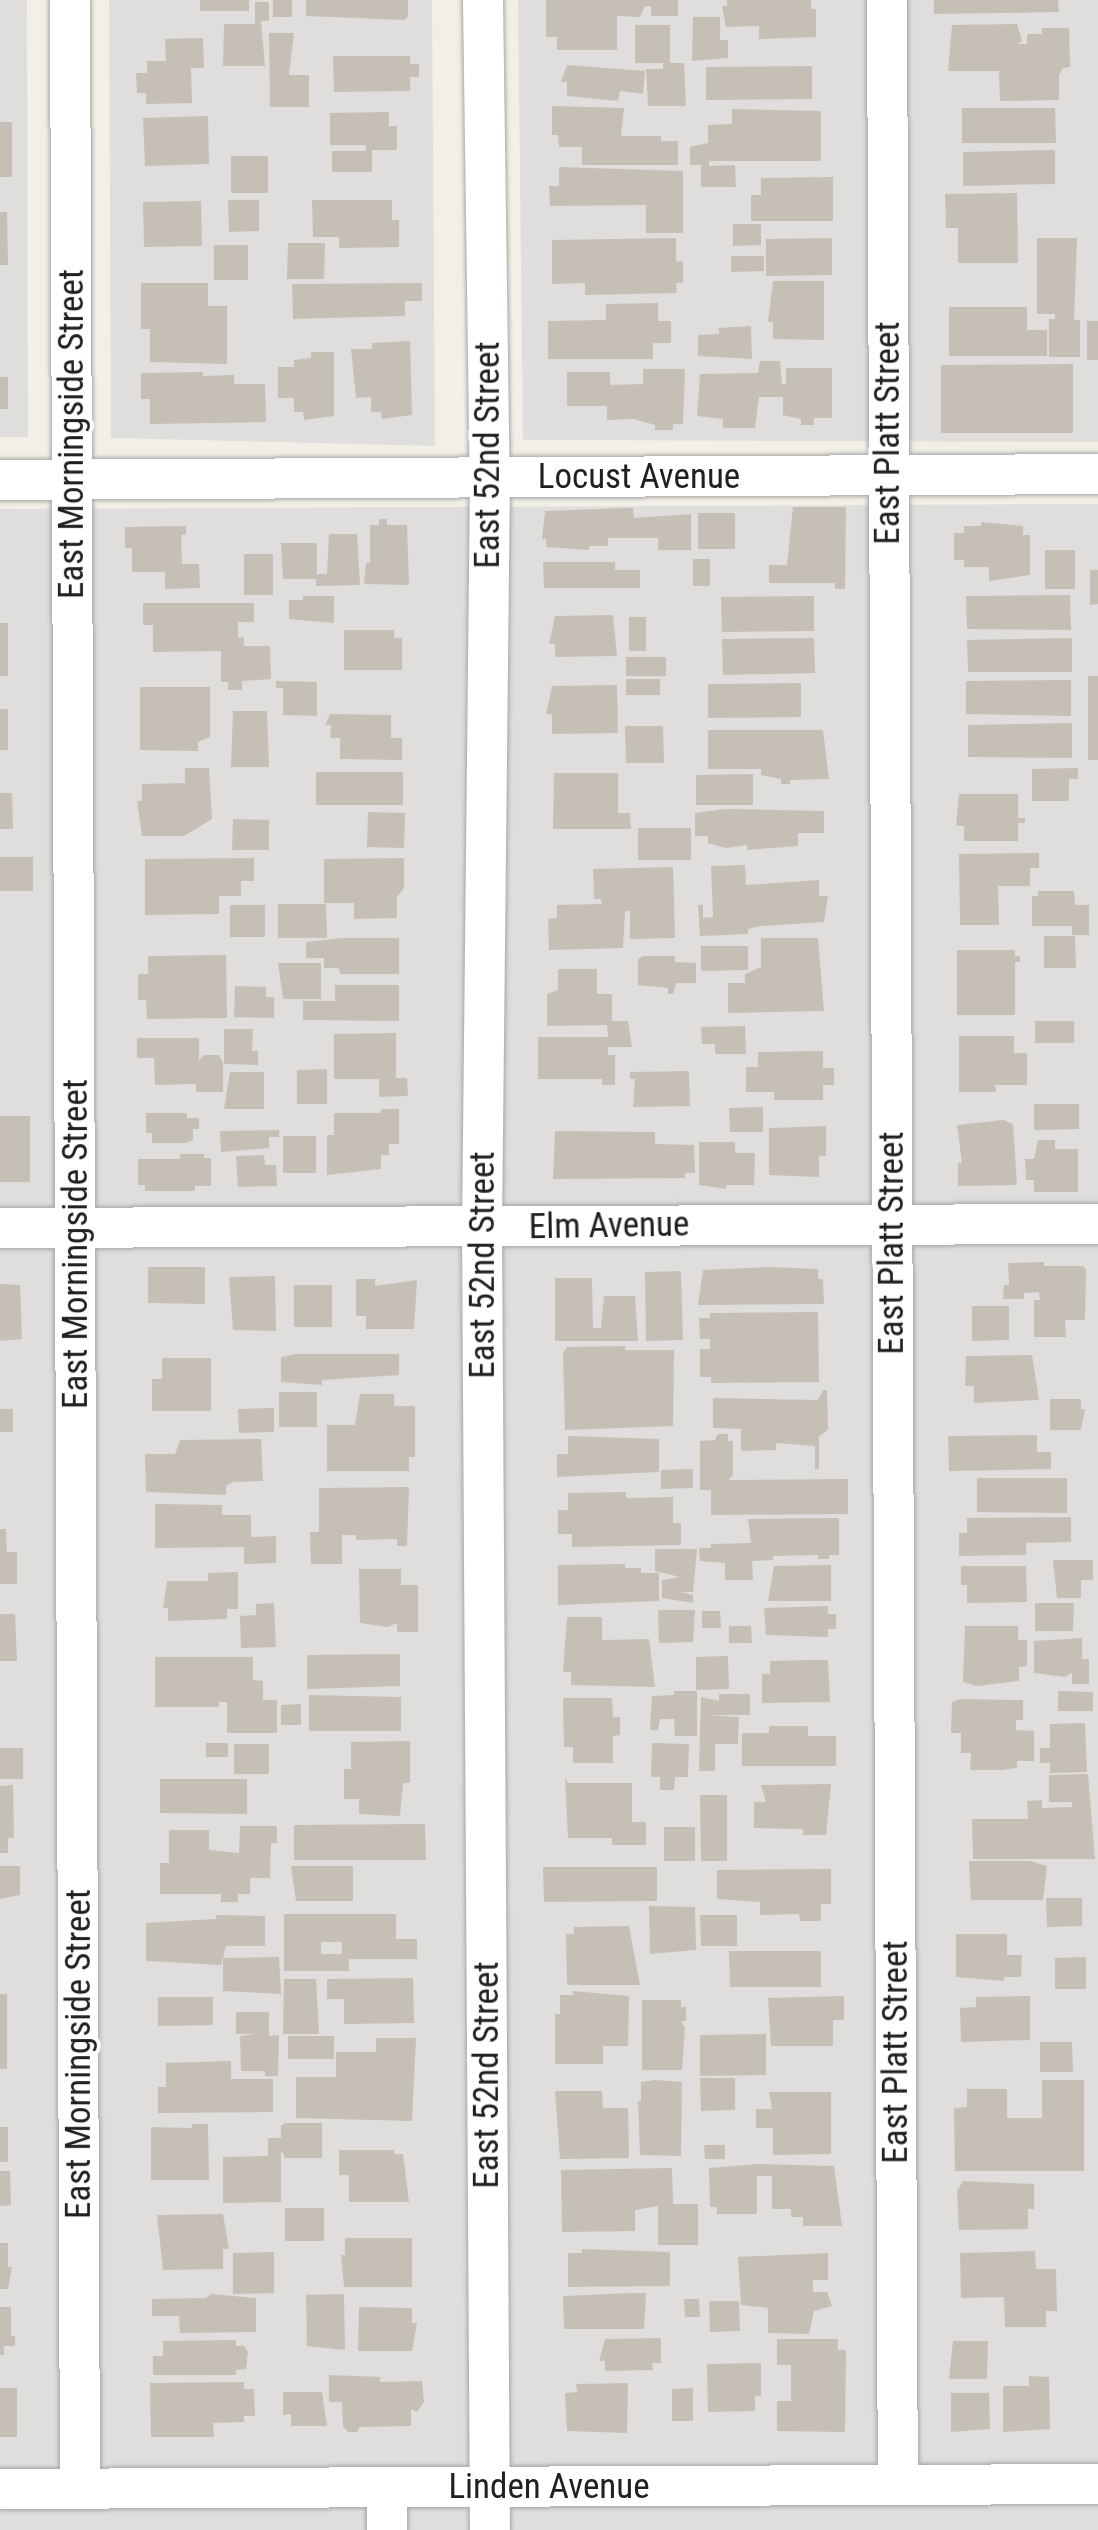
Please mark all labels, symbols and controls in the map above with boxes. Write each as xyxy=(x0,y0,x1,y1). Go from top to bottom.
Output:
street label: East Morningside Street xyxy=(51,269,93,599)
street label: East Platt Street xyxy=(867,321,909,545)
street label: East 52nd Street xyxy=(467,341,509,569)
street label: Locust Avenue xyxy=(538,456,740,498)
street label: East Morningside Street xyxy=(55,1079,97,1409)
street label: East Platt Street xyxy=(871,1131,913,1355)
street label: East 52nd Street xyxy=(462,1151,504,1379)
street label: Elm Avenue xyxy=(528,1204,690,1248)
street label: East Morningside Street xyxy=(58,1889,100,2219)
street label: East Platt Street xyxy=(875,1940,917,2164)
street label: East 52nd Street xyxy=(466,1961,508,2189)
street label: Linden Avenue xyxy=(448,2466,650,2508)

